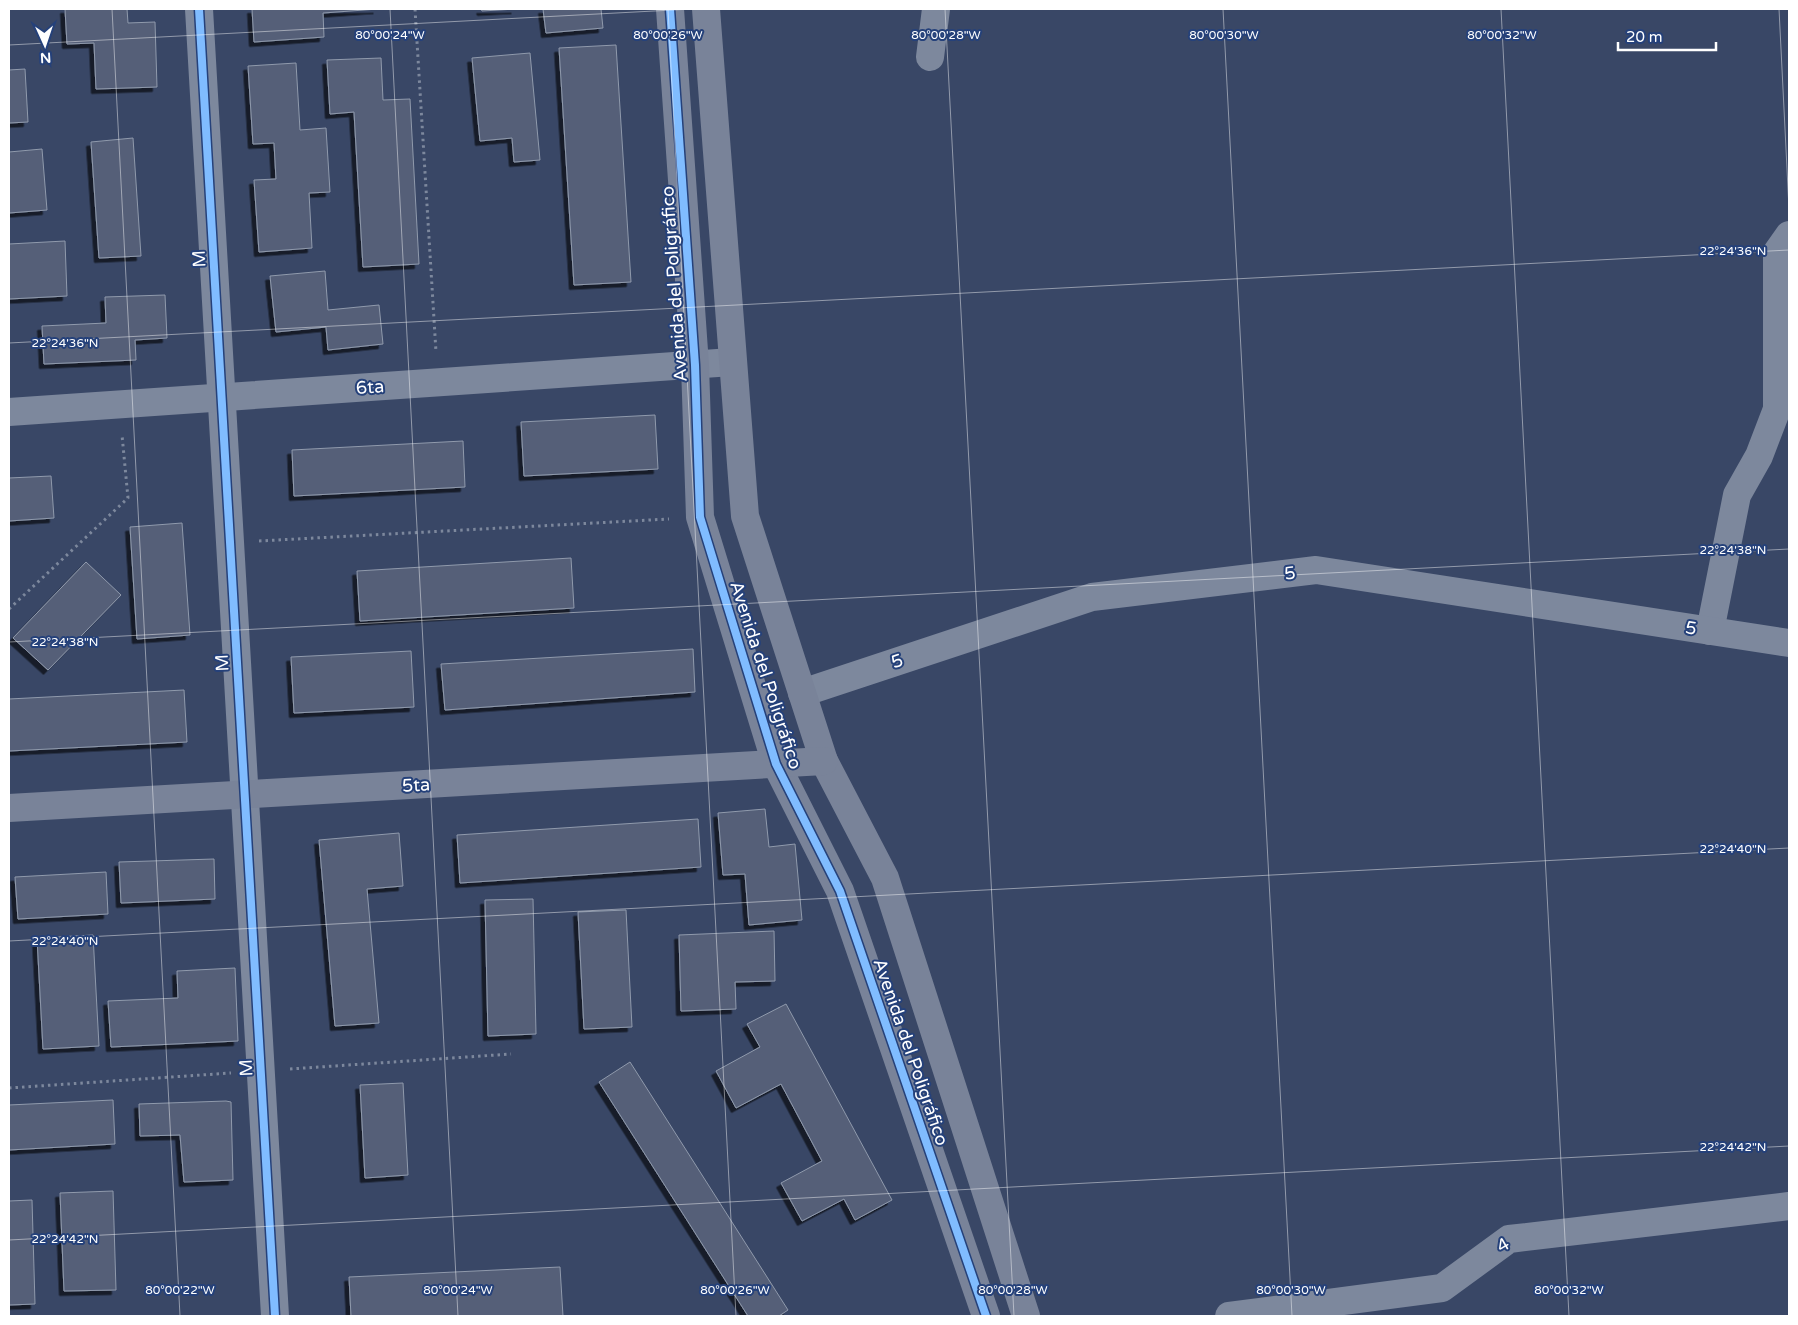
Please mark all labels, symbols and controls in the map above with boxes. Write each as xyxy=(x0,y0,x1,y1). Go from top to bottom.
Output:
north arrow xyxy=(20,20,70,70)
scale bar xyxy=(1618,20,1716,52)
text: 80°00'24"W xyxy=(355,28,425,42)
text: 80°00'26"W xyxy=(633,28,703,42)
text: 80°00'28"W xyxy=(911,28,981,42)
text: 80°00'30"W xyxy=(1189,28,1259,42)
text: 80°00'32"W xyxy=(1467,28,1537,42)
text: 20 m xyxy=(1626,28,1663,46)
text: N xyxy=(40,49,52,66)
street label: Avenida del Poligráfico xyxy=(656,185,692,383)
text: 22°24'36"N xyxy=(1700,244,1767,258)
street label: M xyxy=(188,250,210,268)
text: 22°24'36"N xyxy=(32,336,99,350)
street label: 6ta xyxy=(355,375,385,399)
text: 22°24'38"N xyxy=(1700,543,1767,557)
street label: 5 xyxy=(1283,561,1297,585)
street label: Avenida del Poligráfico xyxy=(725,578,807,772)
street label: 5 xyxy=(1684,616,1698,640)
text: 22°24'38"N xyxy=(32,635,99,649)
street label: 5 xyxy=(888,649,906,673)
street label: M xyxy=(211,654,233,672)
street label: 5ta xyxy=(401,773,431,797)
text: 22°24'40"N xyxy=(1700,842,1767,856)
text: 22°24'40"N xyxy=(32,934,99,948)
street label: Avenida del Poligráfico xyxy=(869,956,953,1149)
street label: M xyxy=(235,1059,257,1077)
text: 22°24'42"N xyxy=(1700,1140,1767,1154)
text: 22°24'42"N xyxy=(32,1232,99,1246)
street label: 4 xyxy=(1493,1233,1513,1257)
text: 80°00'22"W xyxy=(145,1283,215,1297)
text: 80°00'24"W xyxy=(423,1283,493,1297)
text: 80°00'26"W xyxy=(700,1283,770,1297)
text: 80°00'28"W xyxy=(978,1283,1048,1297)
text: 80°00'30"W xyxy=(1256,1283,1326,1297)
text: 80°00'32"W xyxy=(1534,1283,1604,1297)

